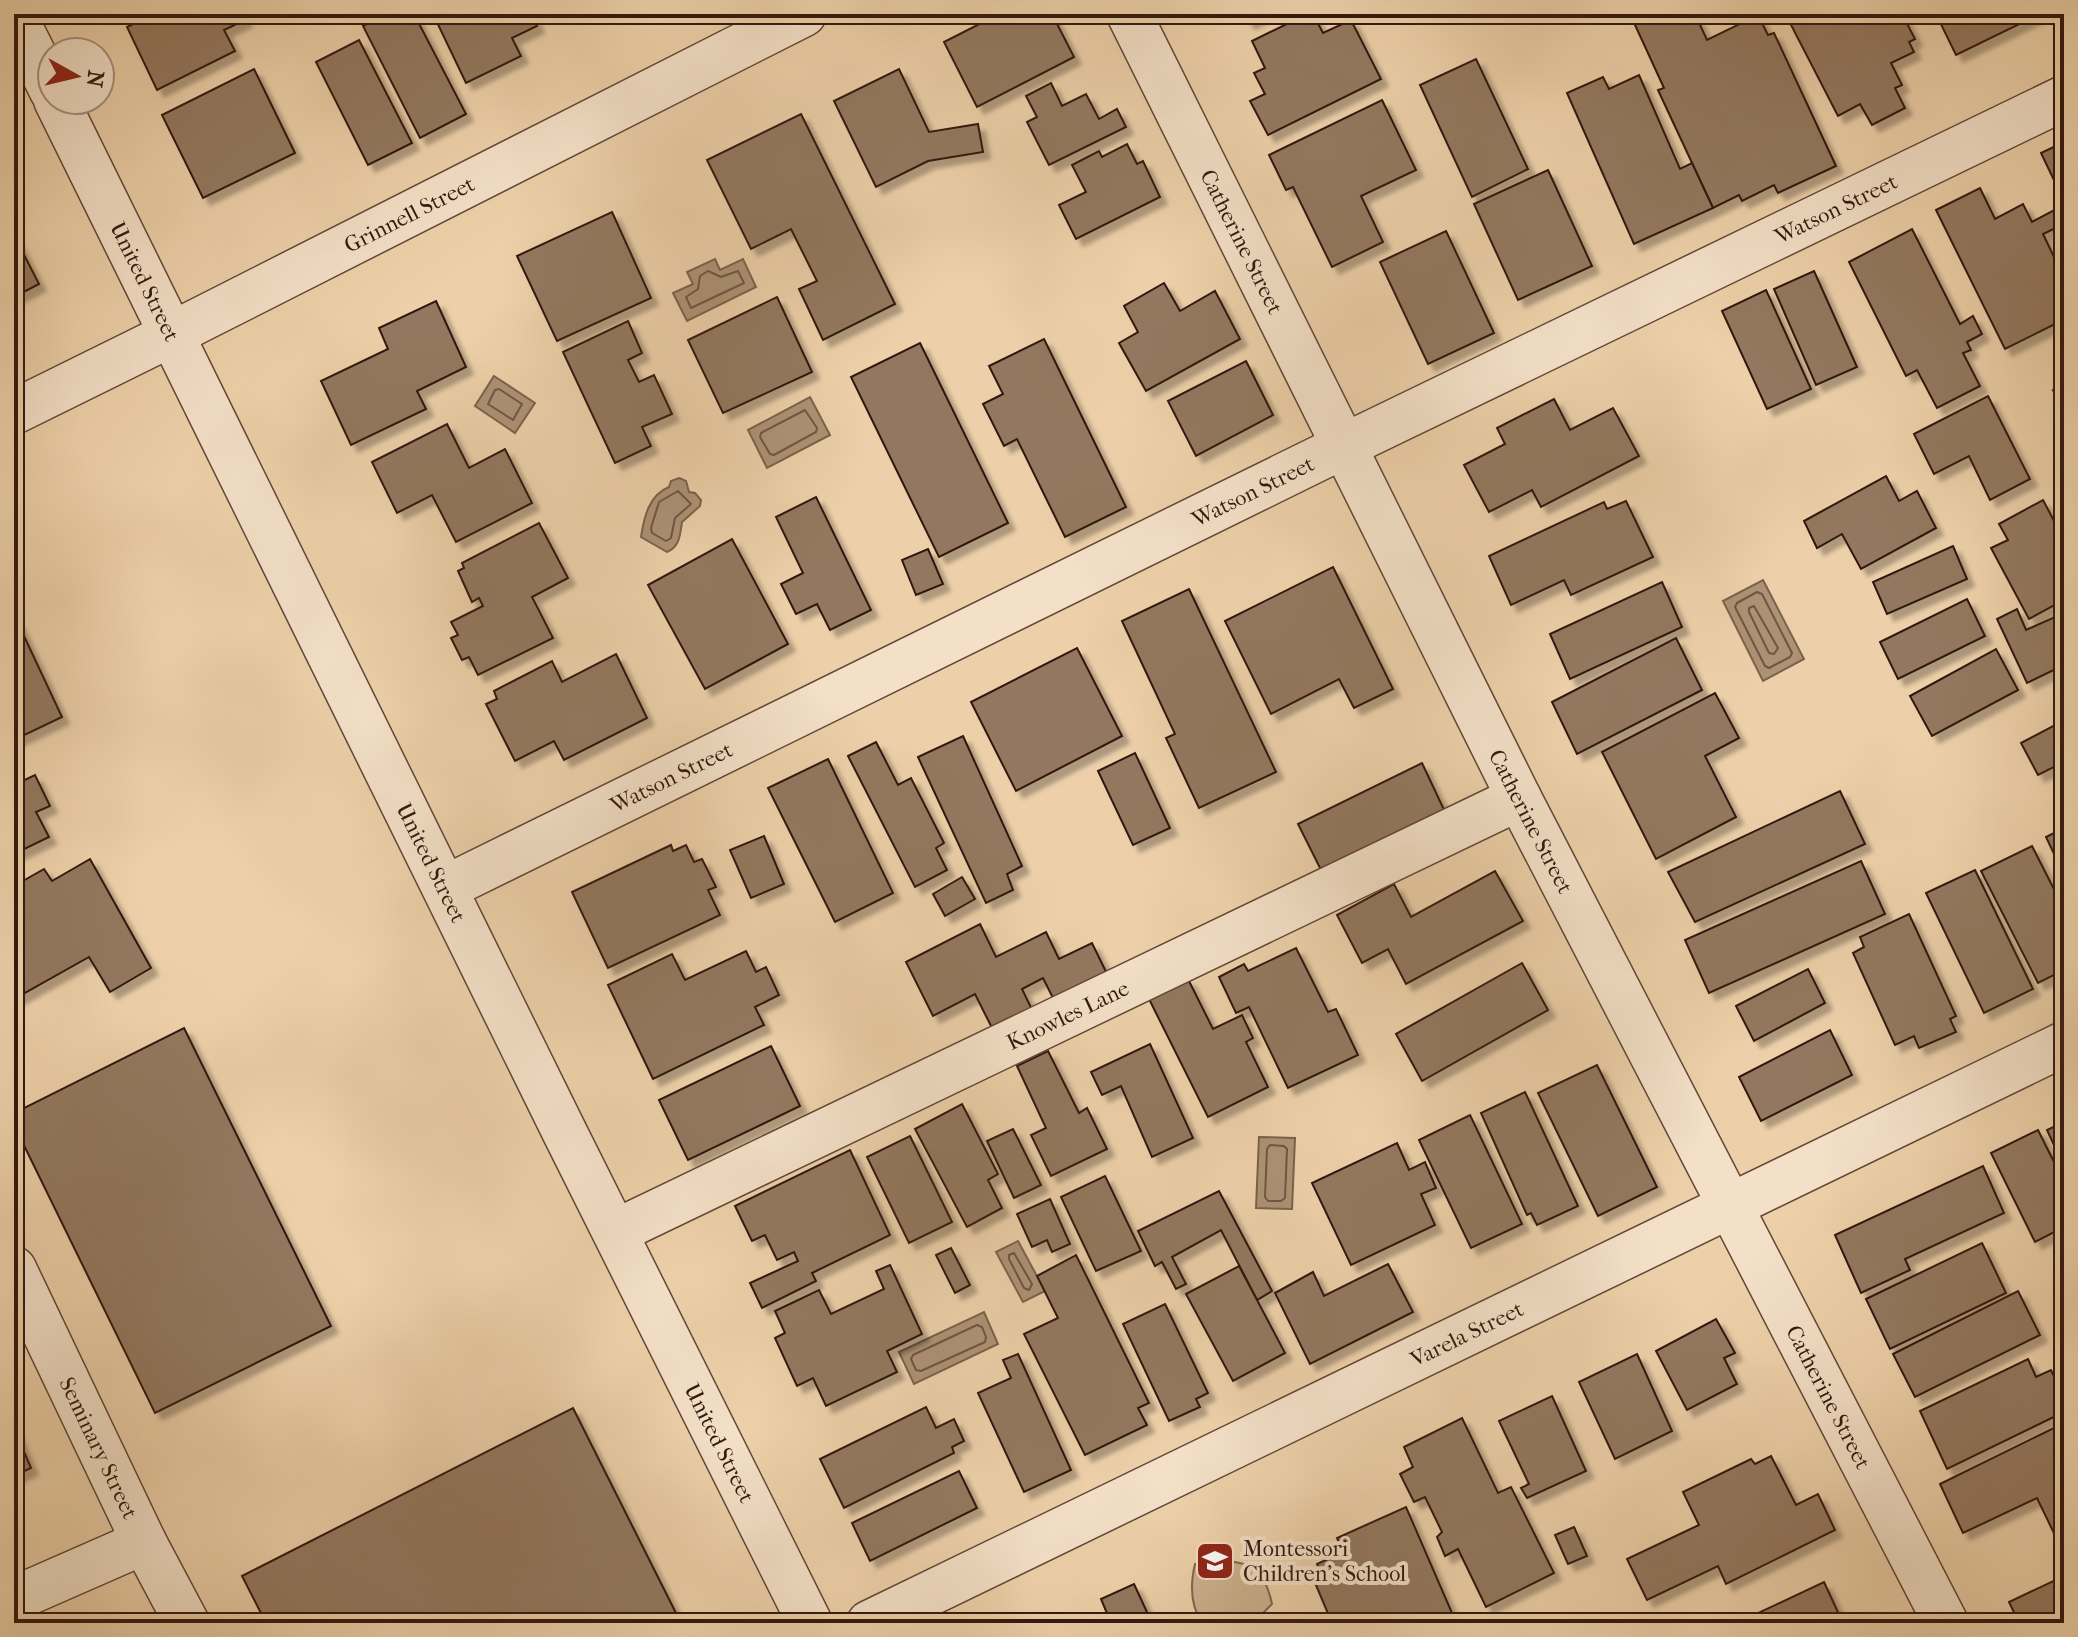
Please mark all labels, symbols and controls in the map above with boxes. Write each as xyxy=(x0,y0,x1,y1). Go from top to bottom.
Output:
north arrow xyxy=(36,36,116,116)
text: N xyxy=(81,69,109,89)
street label: Catherine Street xyxy=(1194,165,1288,319)
street label: Watson Street xyxy=(1770,169,1902,250)
street label: Grinnell Street xyxy=(340,171,479,259)
street label: United Street xyxy=(104,218,185,346)
street label: Watson Street xyxy=(1187,451,1319,533)
street label: Watson Street xyxy=(605,737,737,819)
street label: Catherine Street xyxy=(1483,745,1578,898)
street label: United Street xyxy=(390,799,471,927)
street label: Knowles Lane xyxy=(1003,975,1133,1056)
street label: Varela Street xyxy=(1405,1296,1528,1373)
street label: Catherine Street xyxy=(1780,1321,1876,1474)
street label: Seminary Street xyxy=(53,1373,143,1523)
street label: United Street xyxy=(678,1379,760,1507)
place label: Montessori Children's School xyxy=(1243,1536,1406,1587)
school or university icon: Montessori Children's School xyxy=(1194,1540,1236,1582)

